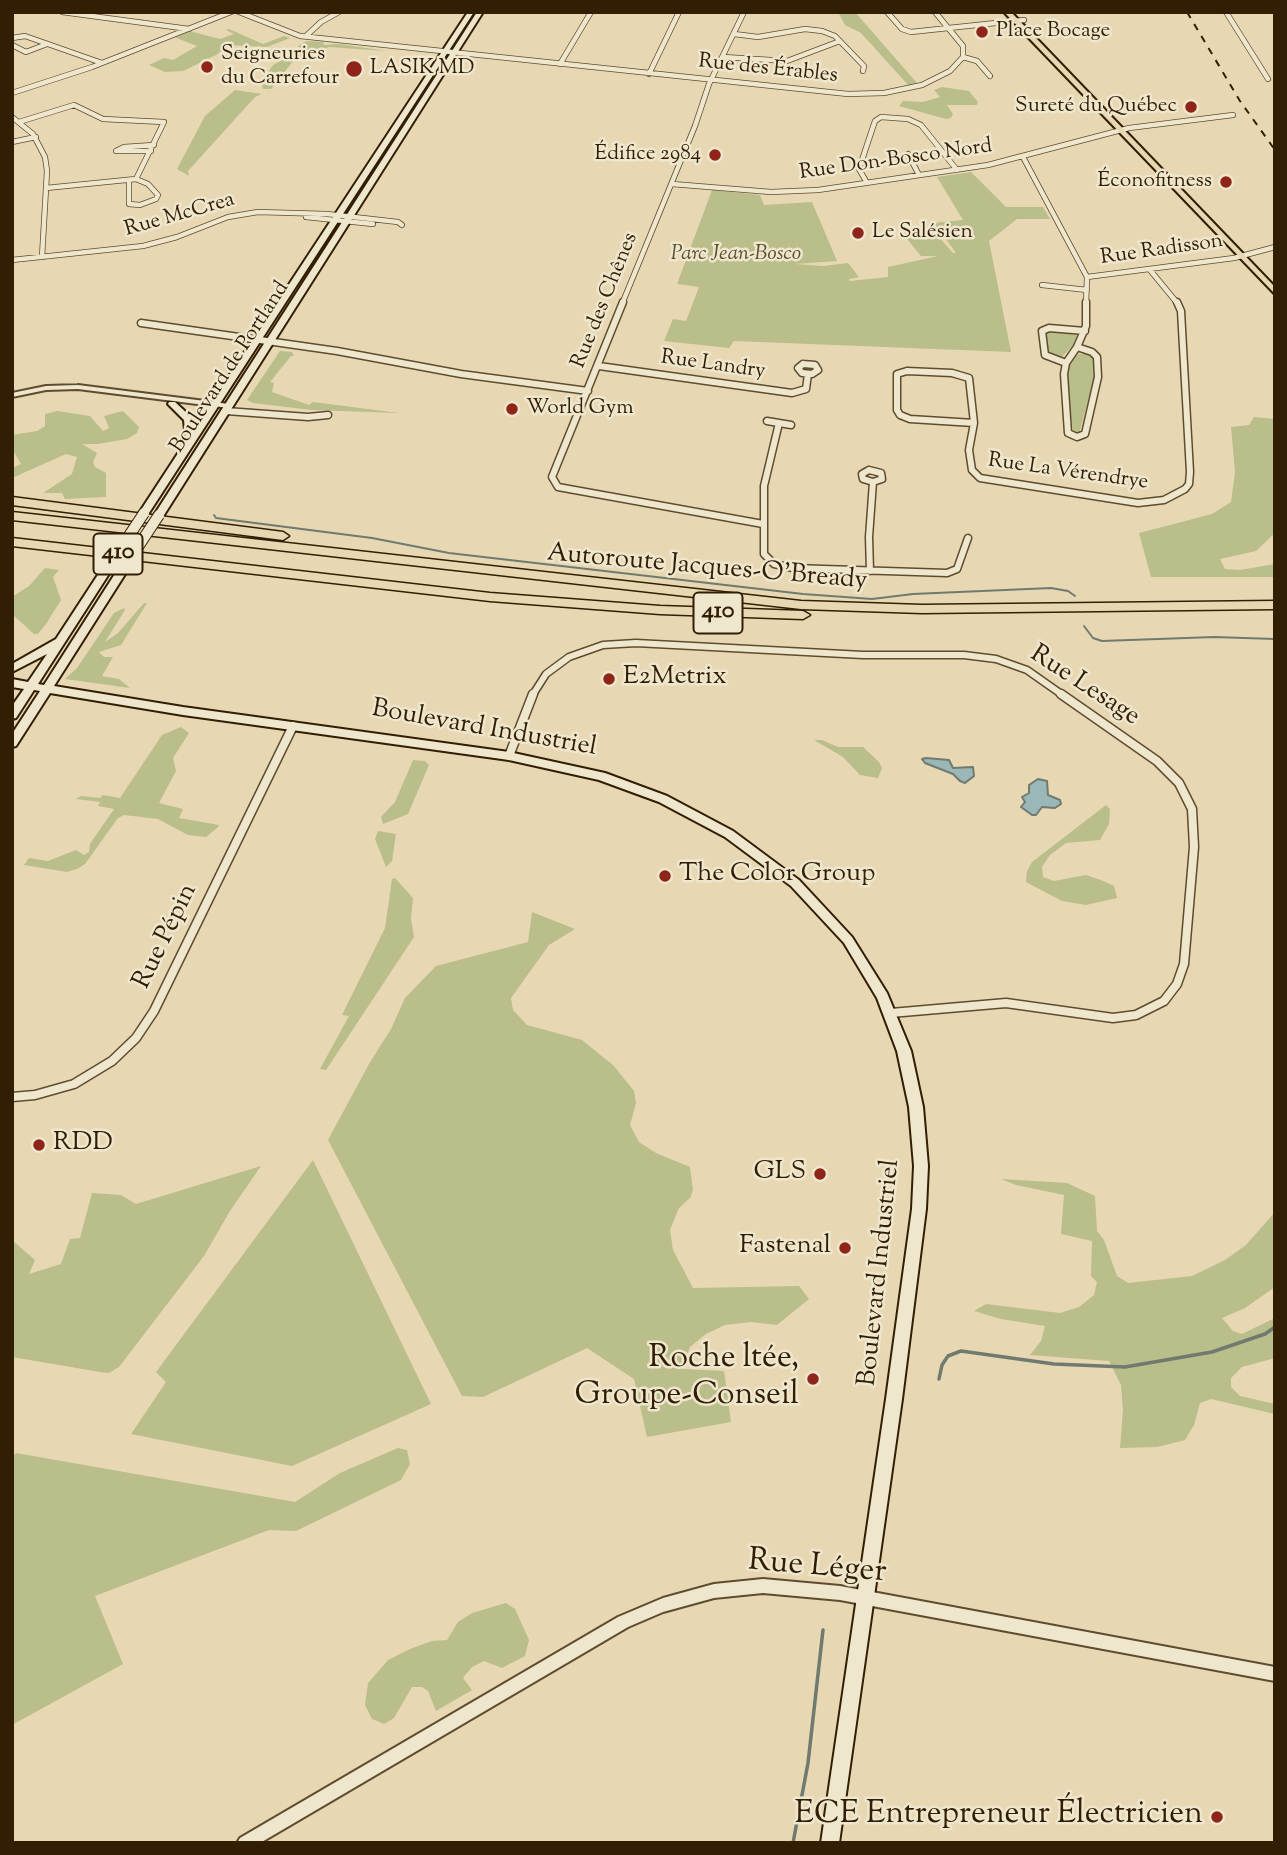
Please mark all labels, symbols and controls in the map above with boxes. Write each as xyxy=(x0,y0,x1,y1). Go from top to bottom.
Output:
place label: Place Bocage xyxy=(996,19,1110,45)
marker: Place Bocage xyxy=(974,24,990,40)
place label: Seigneuries du Carrefour xyxy=(221,42,339,92)
street label: Rue des Érables xyxy=(697,50,839,90)
place label: LASIK MD xyxy=(370,56,474,82)
marker: Seigneuries du Carrefour xyxy=(199,59,215,75)
marker: LASIK MD xyxy=(344,59,364,79)
place label: Sureté du Québec xyxy=(1015,94,1177,120)
marker: Sureté du Québec xyxy=(1183,99,1199,115)
street label: Rue Don-Bosco Nord xyxy=(798,135,994,187)
place label: Édifice 2984 xyxy=(594,142,701,168)
marker: Édifice 2984 xyxy=(707,147,723,163)
place label: Éconofitness xyxy=(1098,169,1212,195)
marker: Éconofitness xyxy=(1218,174,1234,190)
street label: Rue McCrea xyxy=(122,188,238,244)
place label: Le Salésien xyxy=(872,220,973,246)
marker: Le Salésien xyxy=(850,225,866,241)
street label: Rue des Chênes xyxy=(567,229,645,373)
street label: Rue Radisson xyxy=(1099,230,1225,272)
park label: Parc Jean-Bosco xyxy=(671,242,801,268)
street label: Boulevard de Portland xyxy=(166,277,296,459)
street label: Rue Landry xyxy=(659,346,767,386)
place label: World Gym xyxy=(526,396,634,422)
marker: World Gym xyxy=(504,401,520,417)
street label: Rue La Vérendrye xyxy=(986,449,1150,497)
road number: 410 xyxy=(94,534,142,574)
street label: Autoroute Jacques-O'Bready xyxy=(546,539,868,599)
road number: 410 xyxy=(694,592,742,634)
street label: Rue Lesage xyxy=(1023,640,1145,734)
place label: E2Metrix xyxy=(623,663,727,695)
marker: E2Metrix xyxy=(601,671,617,687)
street label: Boulevard Industriel xyxy=(369,695,599,765)
place label: The Color Group xyxy=(679,860,875,892)
marker: The Color Group xyxy=(657,868,673,884)
street label: Rue Pépin xyxy=(128,879,206,995)
place label: RDD xyxy=(53,1129,113,1161)
marker: RDD xyxy=(31,1137,47,1153)
place label: GLS xyxy=(754,1158,806,1190)
street label: Boulevard Industriel xyxy=(854,1158,908,1388)
marker: GLS xyxy=(812,1166,828,1182)
place label: Fastenal xyxy=(739,1232,831,1264)
marker: Fastenal xyxy=(837,1240,853,1256)
place label: Roche ltée, Groupe-Conseil xyxy=(575,1342,799,1417)
marker: Roche ltée, Groupe-Conseil xyxy=(805,1371,821,1387)
street label: Rue Léger xyxy=(746,1544,888,1594)
place label: ECE Entrepreneur Électricien xyxy=(795,1798,1203,1836)
marker: ECE Entrepreneur Électricien xyxy=(1209,1809,1225,1825)

